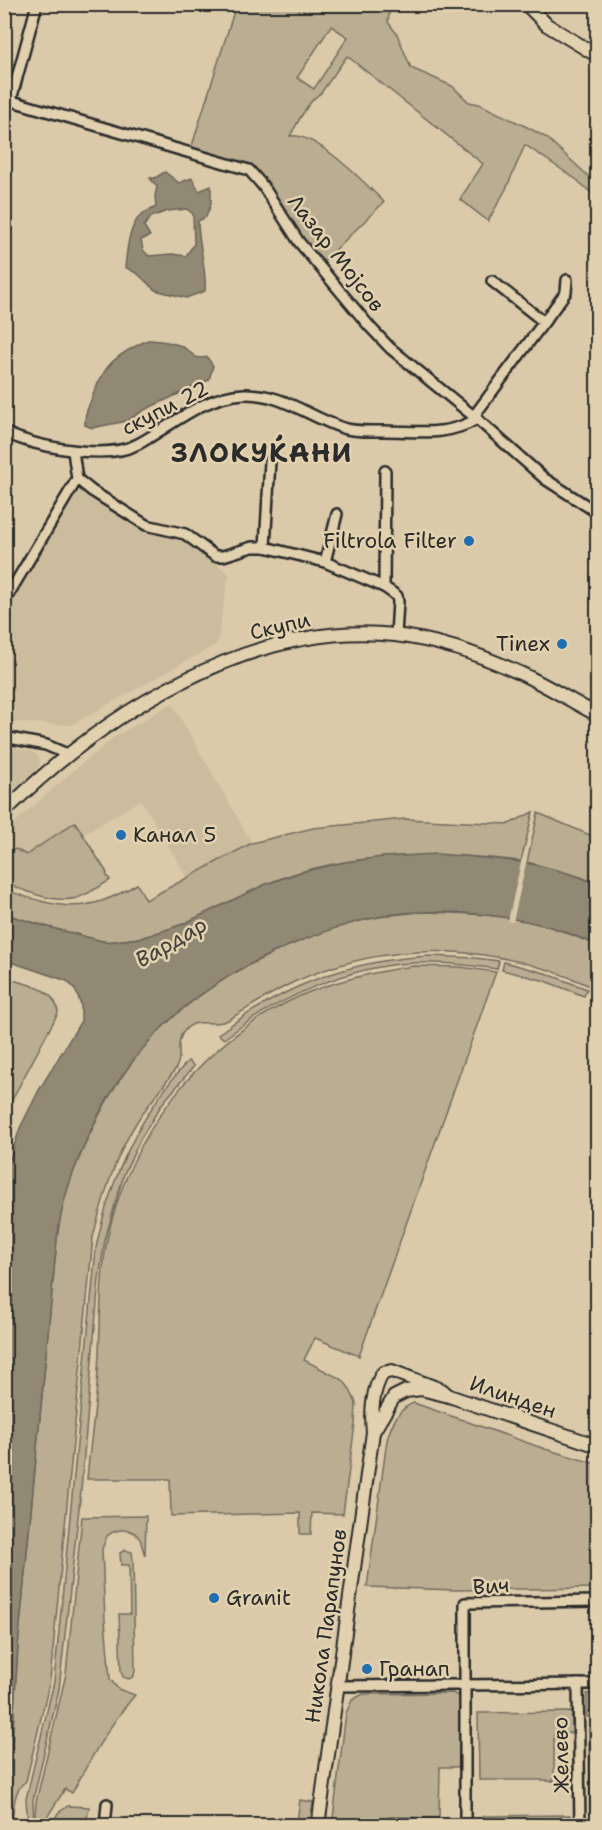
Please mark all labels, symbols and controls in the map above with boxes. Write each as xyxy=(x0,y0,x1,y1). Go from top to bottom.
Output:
street label: Лазар Мојсов xyxy=(281,188,391,318)
street label: скупи 22 xyxy=(117,374,213,442)
district label: ЗЛОКУЌАНИ xyxy=(171,434,353,471)
place label: Filtrola Filter xyxy=(323,527,457,555)
marker: Filtrola Filter xyxy=(462,534,476,548)
street label: Скупи xyxy=(247,605,313,647)
place label: Tinex xyxy=(496,630,550,658)
marker: Tinex xyxy=(555,637,569,651)
place label: Канал 5 xyxy=(133,821,216,849)
marker: Канал 5 xyxy=(114,828,128,842)
water label: Вардар xyxy=(130,910,212,974)
street label: Илинден xyxy=(466,1369,560,1425)
street label: Никола Парапунов xyxy=(299,1527,353,1725)
street label: Вич xyxy=(472,1571,510,1601)
place label: Granit xyxy=(226,1584,291,1612)
marker: Granit xyxy=(207,1591,221,1605)
place label: Гранап xyxy=(379,1655,450,1683)
marker: Гранап xyxy=(360,1662,374,1676)
street label: Желево xyxy=(546,1716,576,1794)

